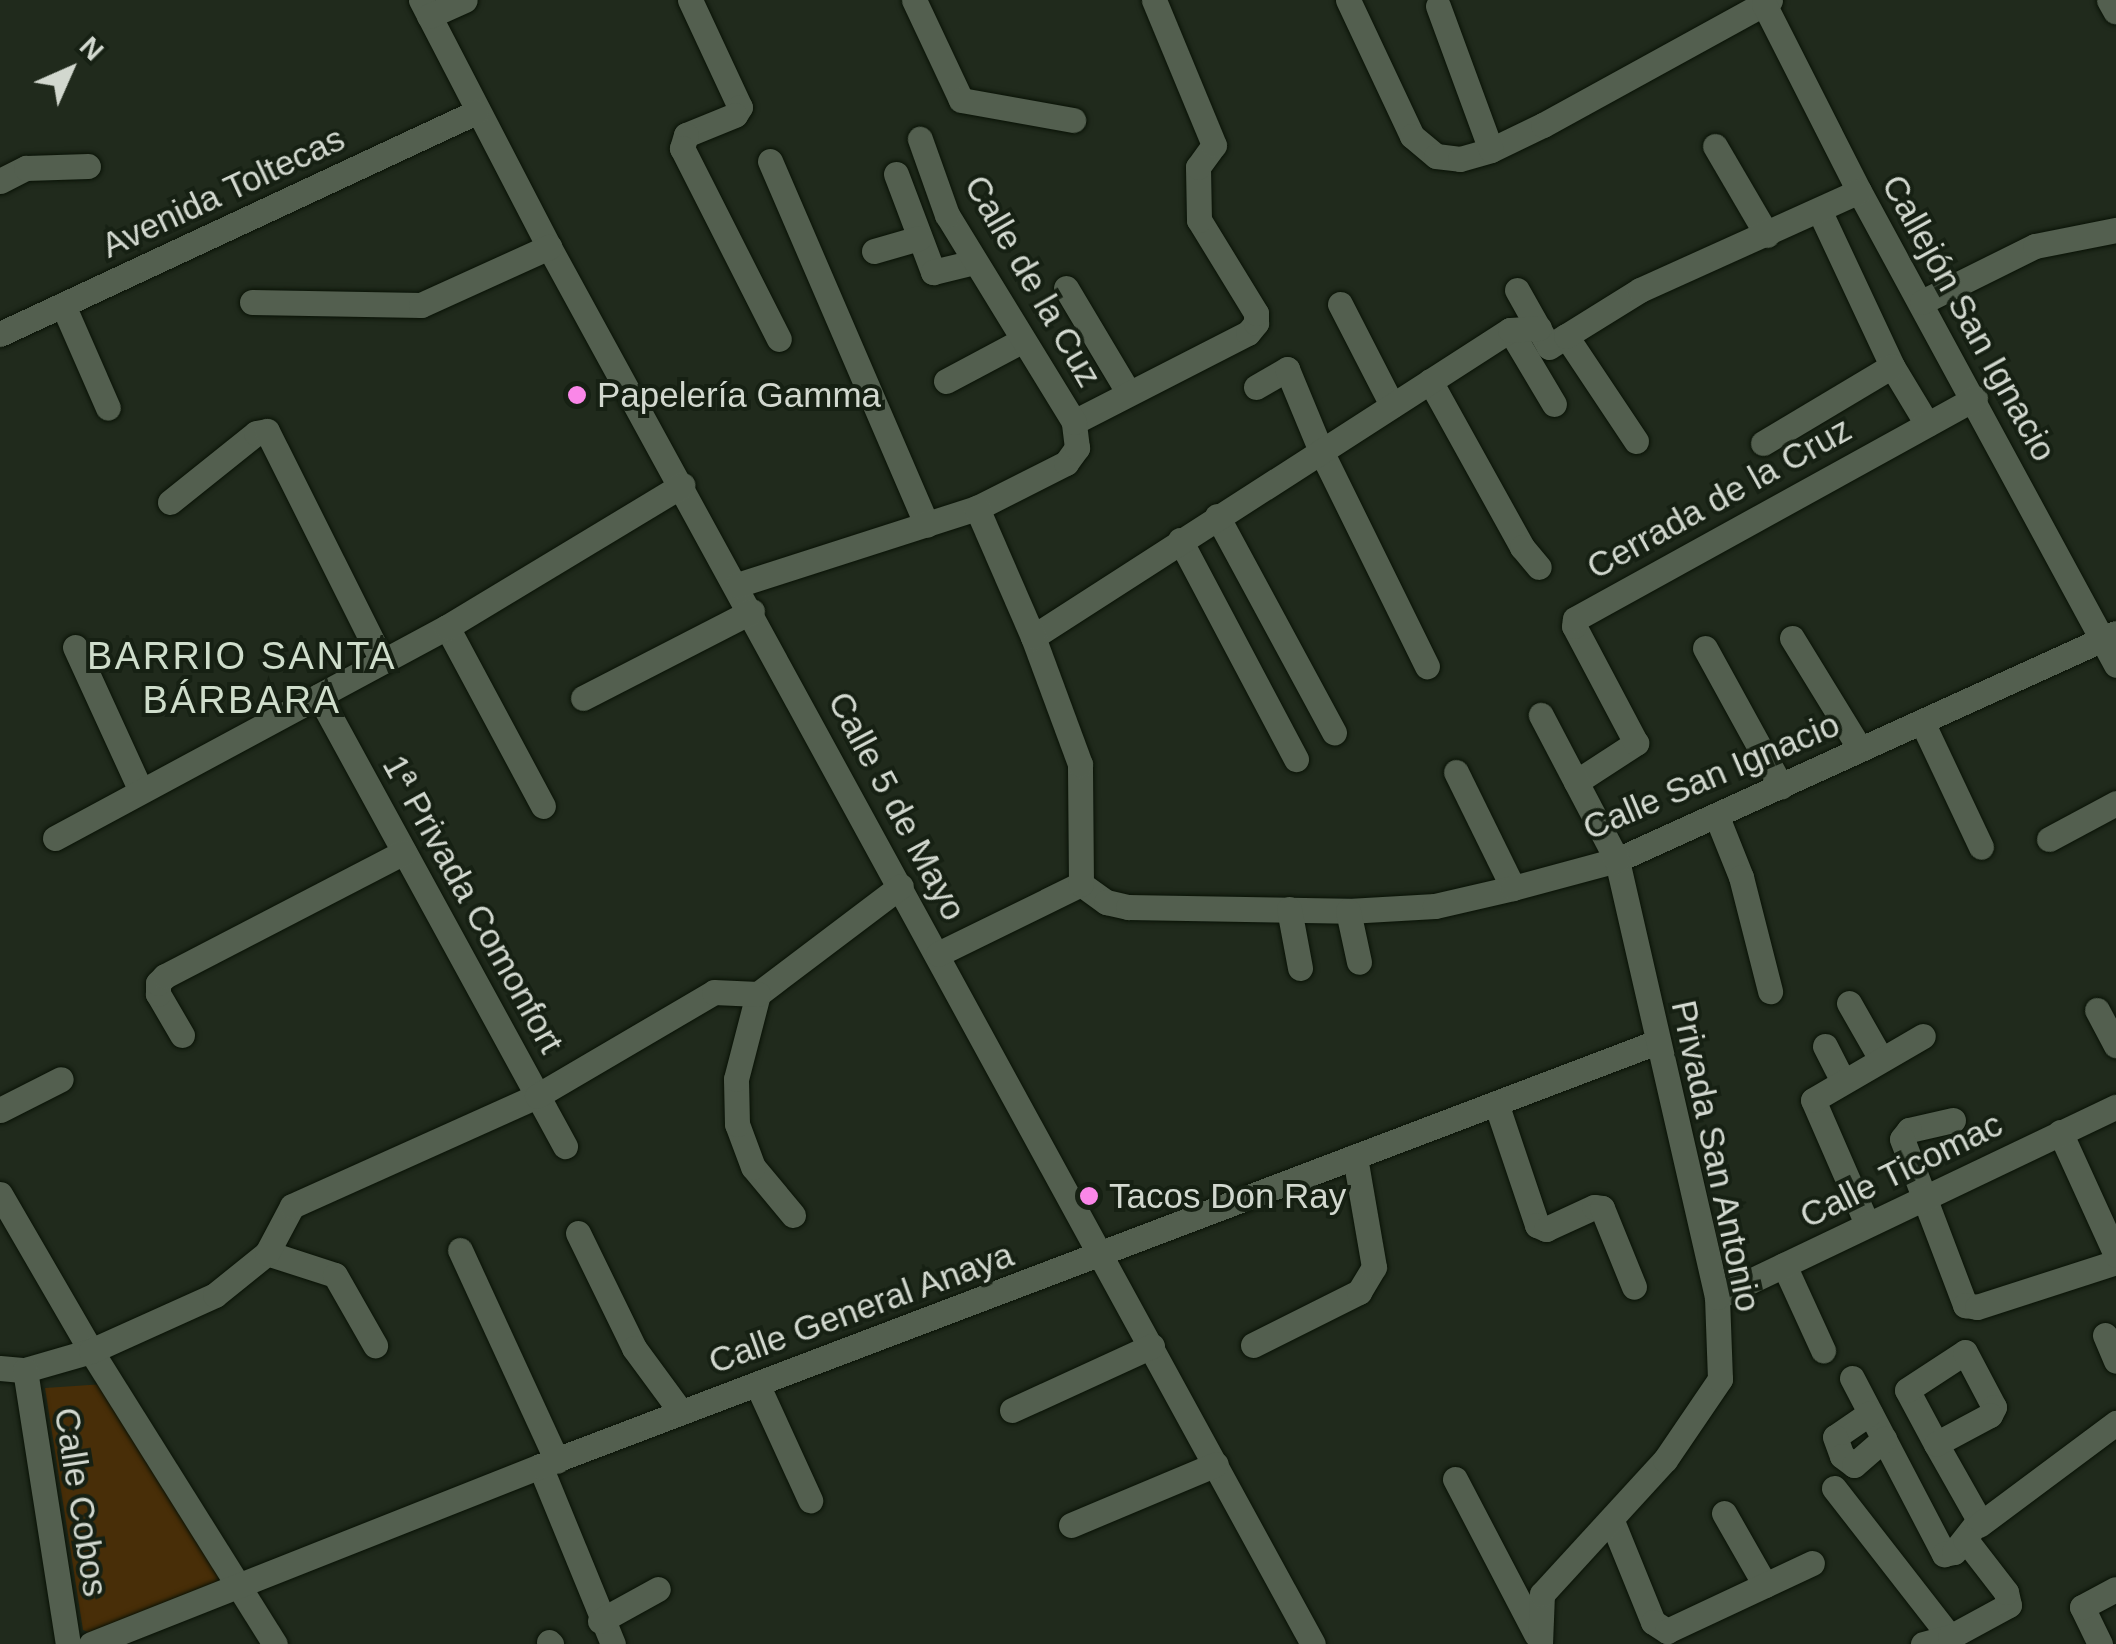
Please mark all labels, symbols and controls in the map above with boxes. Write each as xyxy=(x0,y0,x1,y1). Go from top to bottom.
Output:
north arrow xyxy=(20,20,120,120)
text: N xyxy=(73,30,110,67)
street label: Avenida Toltecas xyxy=(95,117,351,267)
street label: Callejón San Ignacio xyxy=(1873,167,2065,469)
street label: Calle de la Cuz xyxy=(955,168,1111,394)
place label: Papelería Gamma xyxy=(597,374,881,416)
marker: Papelería Gamma xyxy=(566,384,588,406)
street label: Cerrada de la Cruz xyxy=(1580,408,1858,588)
district label: BARRIO SANTA BÁRBARA xyxy=(87,634,397,724)
street label: Calle 5 de Mayo xyxy=(819,684,975,928)
street label: Calle San Ignacio xyxy=(1577,703,1845,849)
street label: 1ª Privada Comonfort xyxy=(374,748,572,1060)
street label: Privada San Antonio xyxy=(1662,996,1770,1316)
street label: Calle Ticomac xyxy=(1793,1103,2009,1237)
place label: Tacos Don Ray xyxy=(1109,1175,1346,1217)
marker: Tacos Don Ray xyxy=(1078,1185,1100,1207)
street label: Calle General Anaya xyxy=(702,1233,1020,1383)
street label: Calle Cobos xyxy=(45,1405,117,1599)

